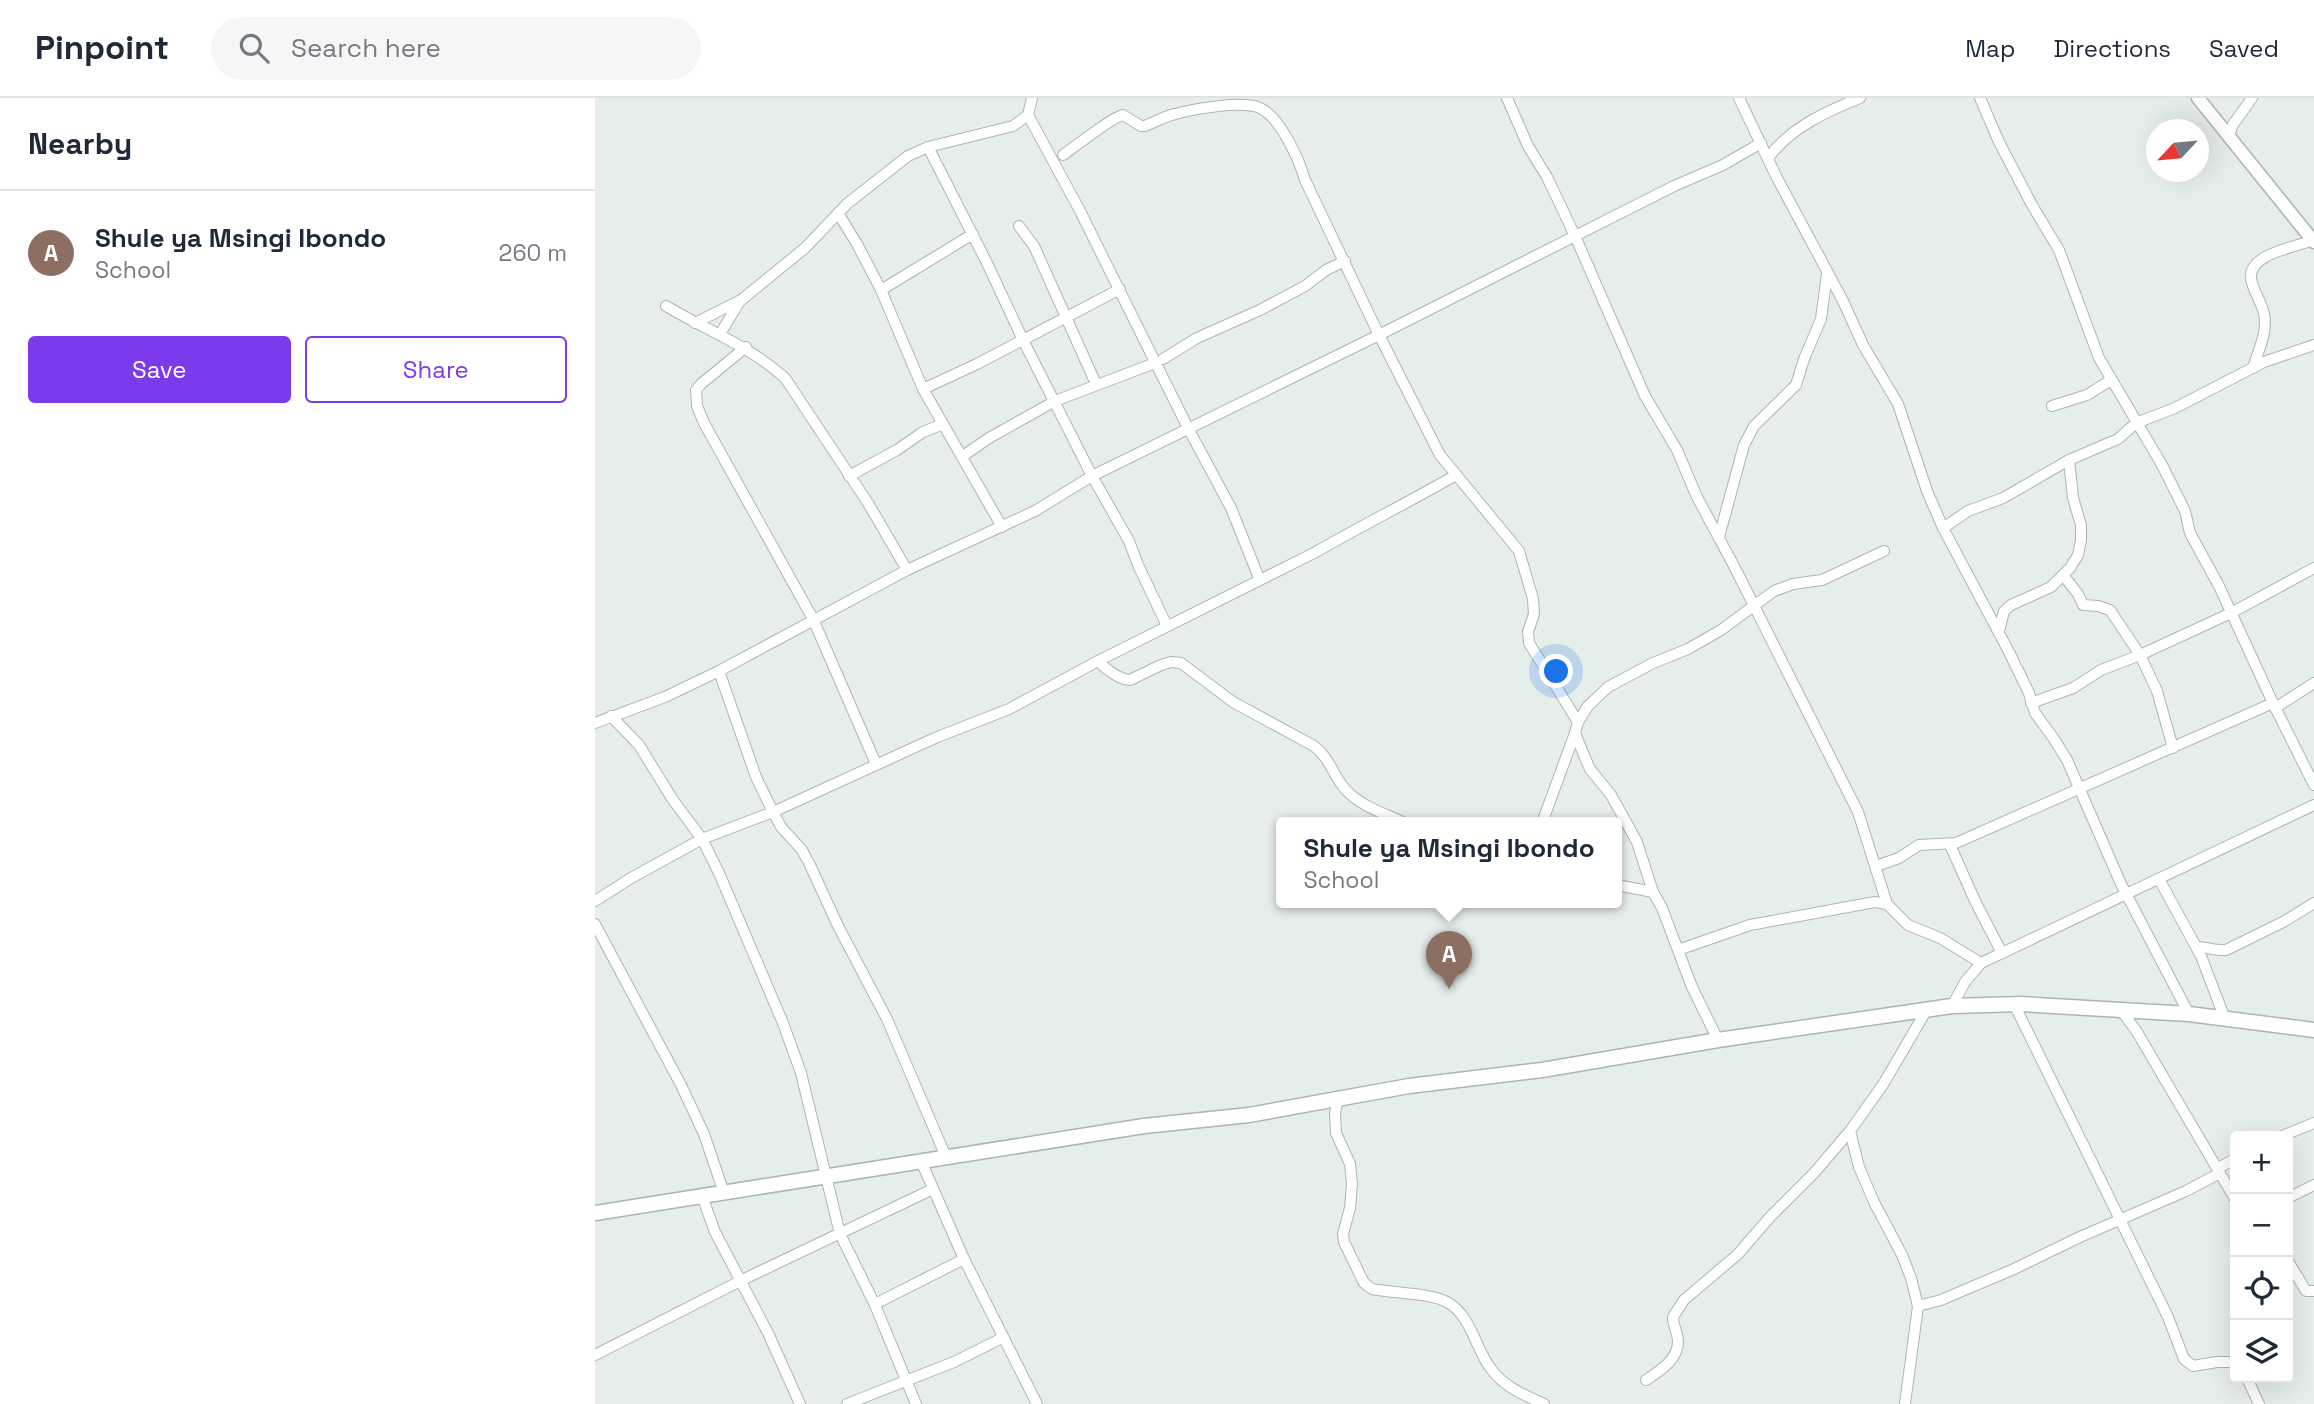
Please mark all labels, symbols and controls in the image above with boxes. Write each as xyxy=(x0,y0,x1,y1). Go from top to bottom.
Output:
search box xyxy=(211,17,701,80)
text: Pinpoint xyxy=(35,27,169,69)
icon: search xyxy=(235,29,273,67)
text: Search here xyxy=(291,31,441,65)
text: Map xyxy=(1965,33,2015,64)
text: Directions xyxy=(2053,33,2171,64)
text: Saved xyxy=(2209,33,2279,64)
north arrow xyxy=(2146,119,2209,182)
text: Nearby xyxy=(28,124,132,163)
text: Shule ya Msingi Ibondo xyxy=(95,221,386,255)
text: A xyxy=(44,238,58,268)
text: 260 m xyxy=(499,238,567,268)
text: School xyxy=(95,255,171,285)
button: Save xyxy=(28,336,291,403)
button: Share xyxy=(305,336,567,403)
your location xyxy=(1539,654,1573,688)
popup xyxy=(1276,817,1622,908)
text: Shule ya Msingi Ibondo xyxy=(1303,831,1595,865)
text: School xyxy=(1303,865,1379,895)
pin: A xyxy=(1426,931,1472,989)
map controls xyxy=(2230,1131,2293,1383)
button: + xyxy=(2230,1131,2293,1194)
button: − xyxy=(2230,1194,2293,1257)
button: locate xyxy=(2230,1257,2293,1320)
button: layers xyxy=(2230,1320,2293,1383)

